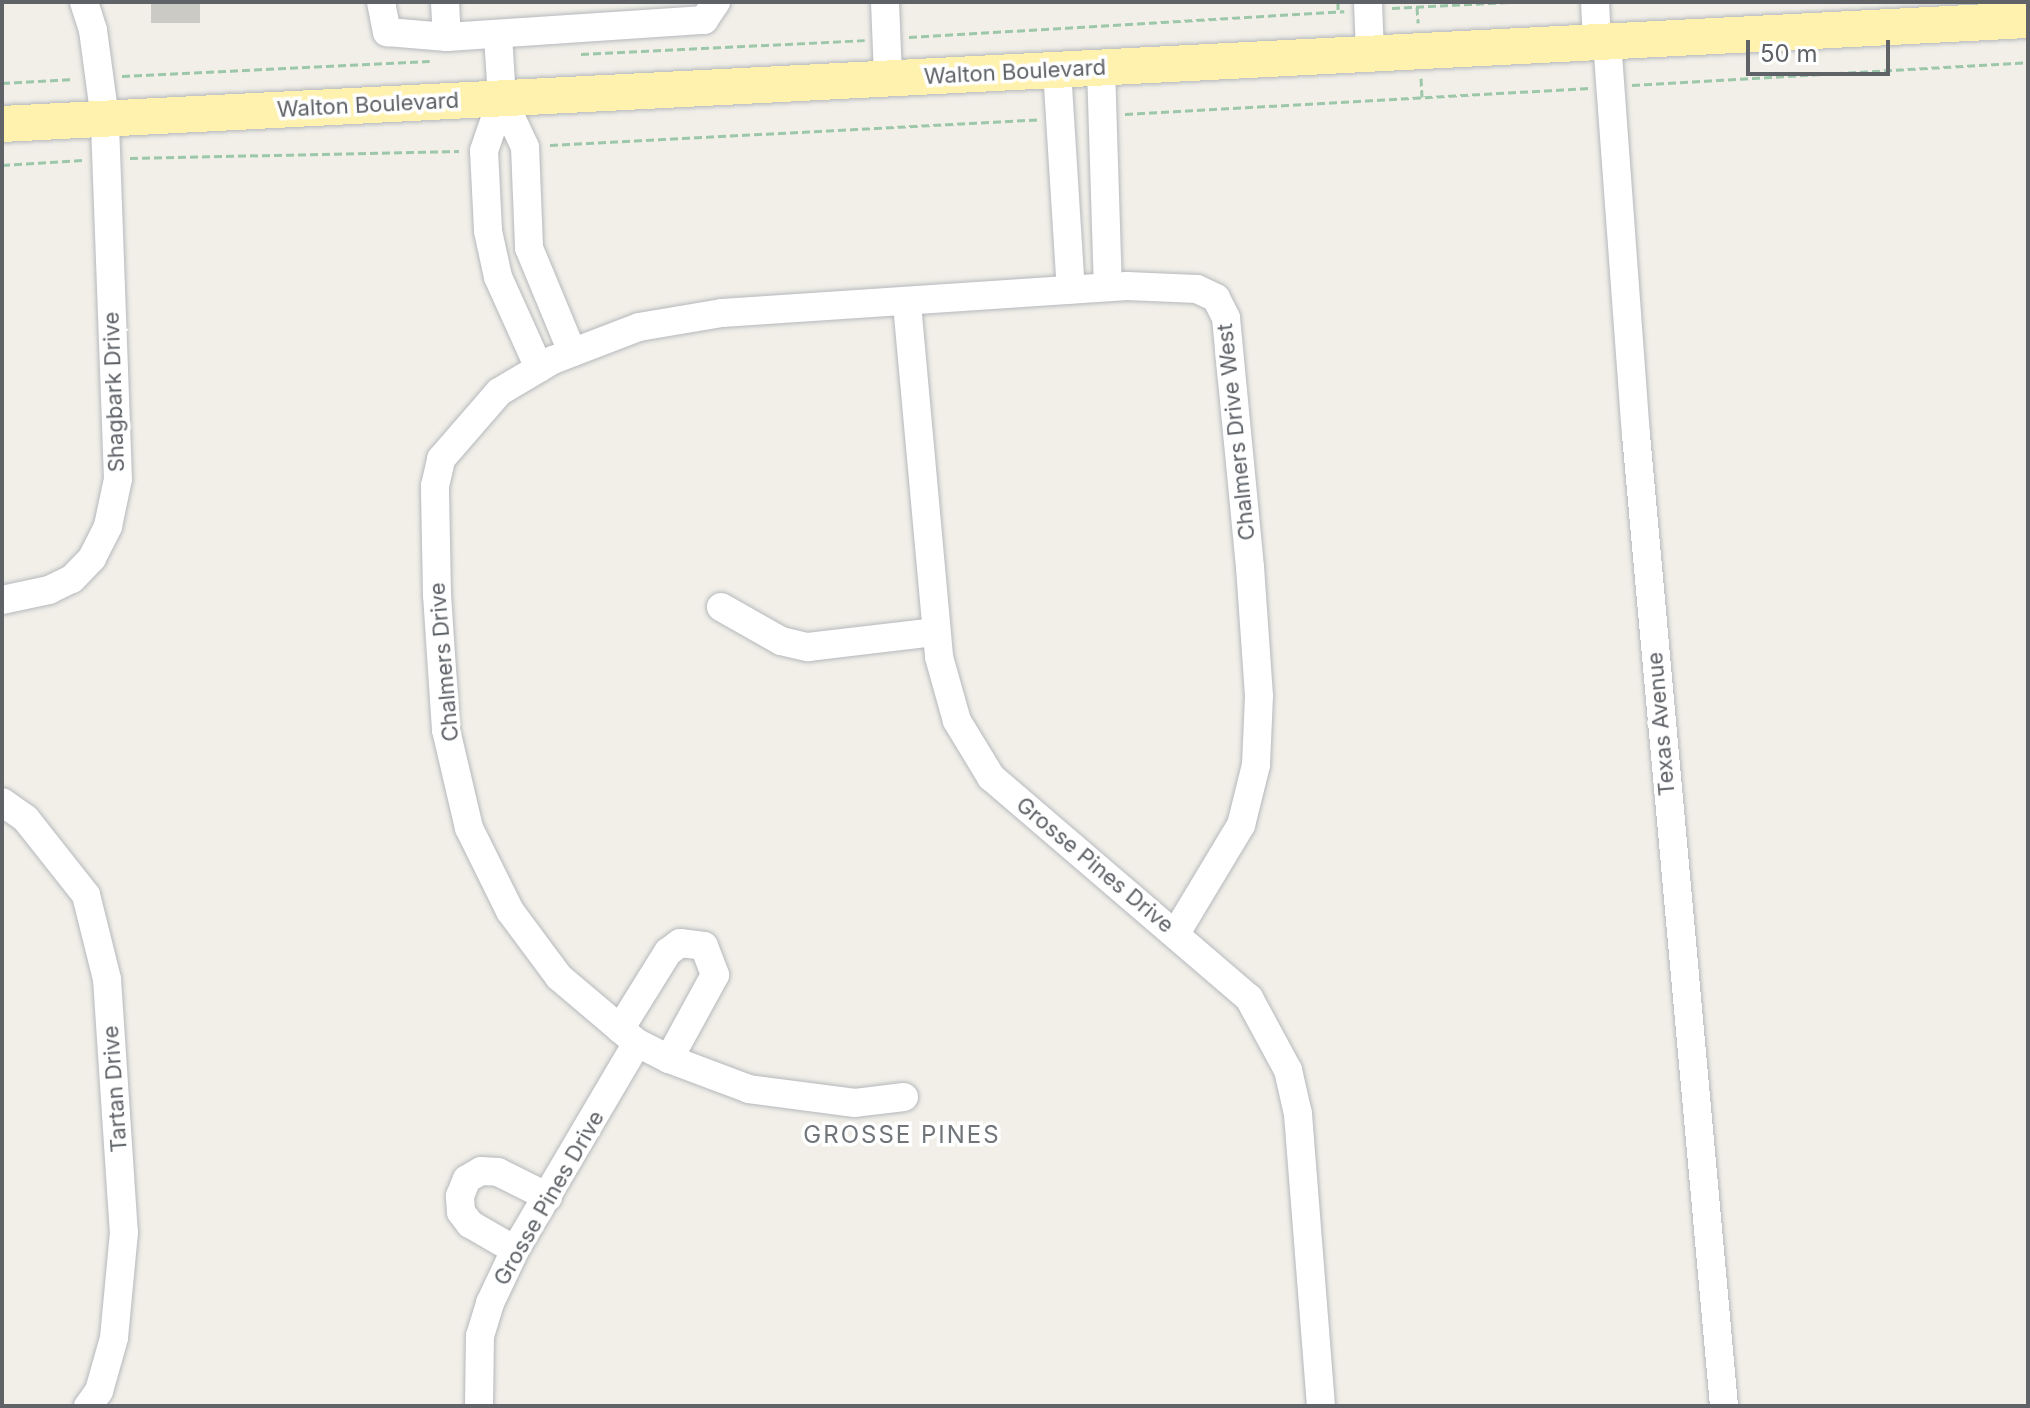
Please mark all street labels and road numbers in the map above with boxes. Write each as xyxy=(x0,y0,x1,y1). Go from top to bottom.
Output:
street label: Walton Boulevard xyxy=(923,54,1107,90)
street label: Walton Boulevard xyxy=(276,87,460,123)
street label: Shagbark Drive xyxy=(98,311,130,473)
street label: Chalmers Drive West xyxy=(1211,322,1261,542)
street label: Chalmers Drive xyxy=(424,581,464,743)
street label: Texas Avenue xyxy=(1642,651,1680,797)
street label: Grosse Pines Drive xyxy=(1011,791,1179,939)
street label: Tartan Drive xyxy=(97,1025,133,1153)
street label: Grosse Pines Drive xyxy=(488,1106,610,1290)

